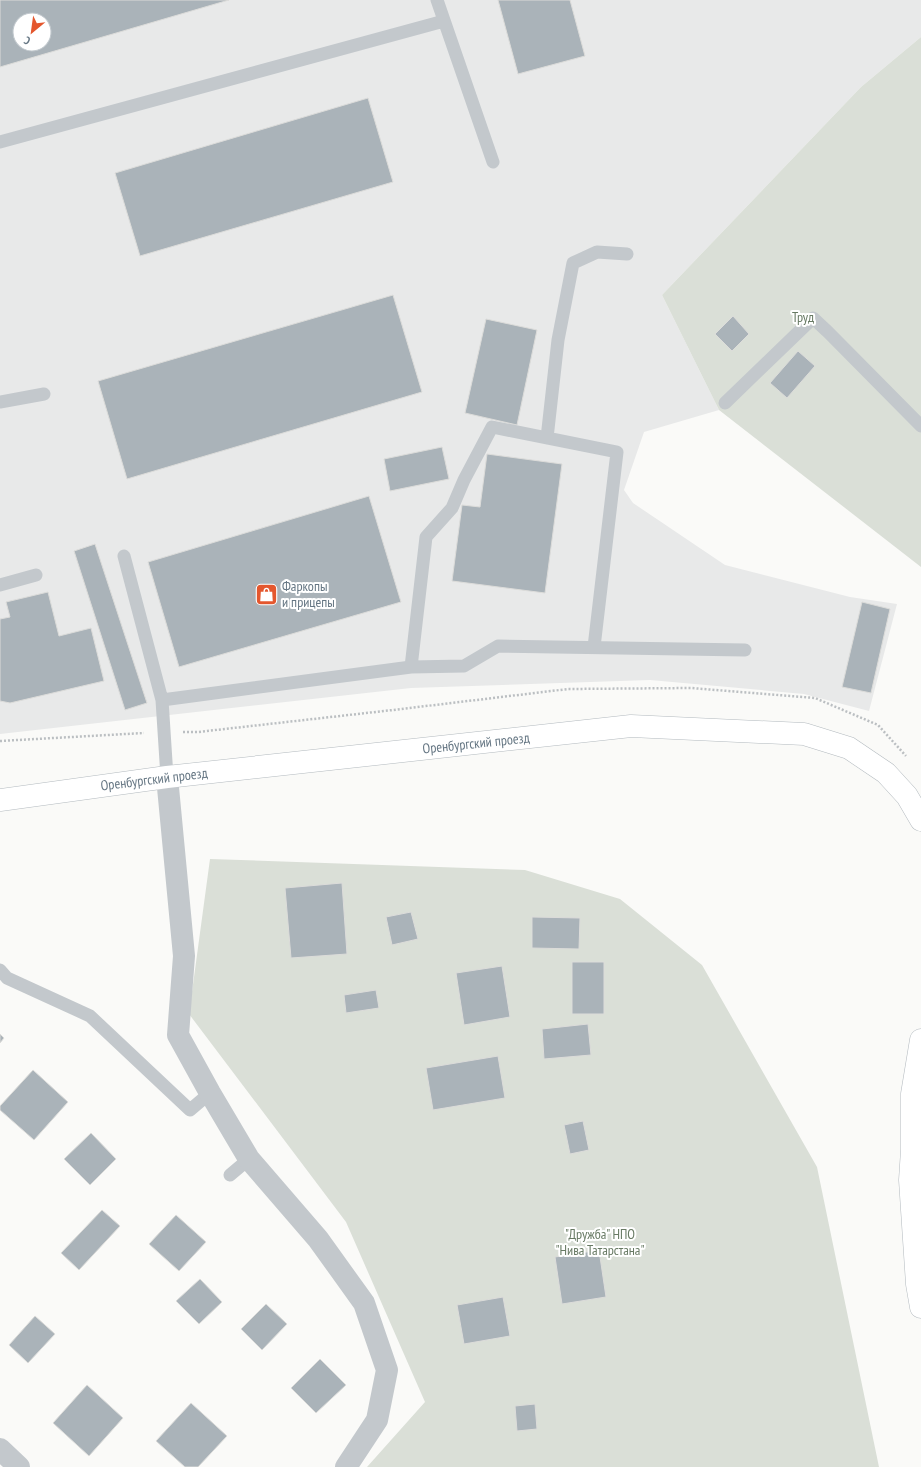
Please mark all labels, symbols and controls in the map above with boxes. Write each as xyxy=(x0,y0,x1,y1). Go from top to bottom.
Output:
north arrow xyxy=(12,12,52,52)
text: С xyxy=(22,33,33,48)
park label: Труд xyxy=(792,308,814,326)
place label: Фаркопы и прицепы xyxy=(282,577,335,611)
shop icon: Фаркопы и прицепы xyxy=(254,581,280,607)
street label: Оренбургский проезд xyxy=(422,728,530,758)
street label: Оренбургский проезд xyxy=(100,764,208,794)
park label: "Дружба" НПО "Нива Татарстана" xyxy=(556,1225,644,1259)

